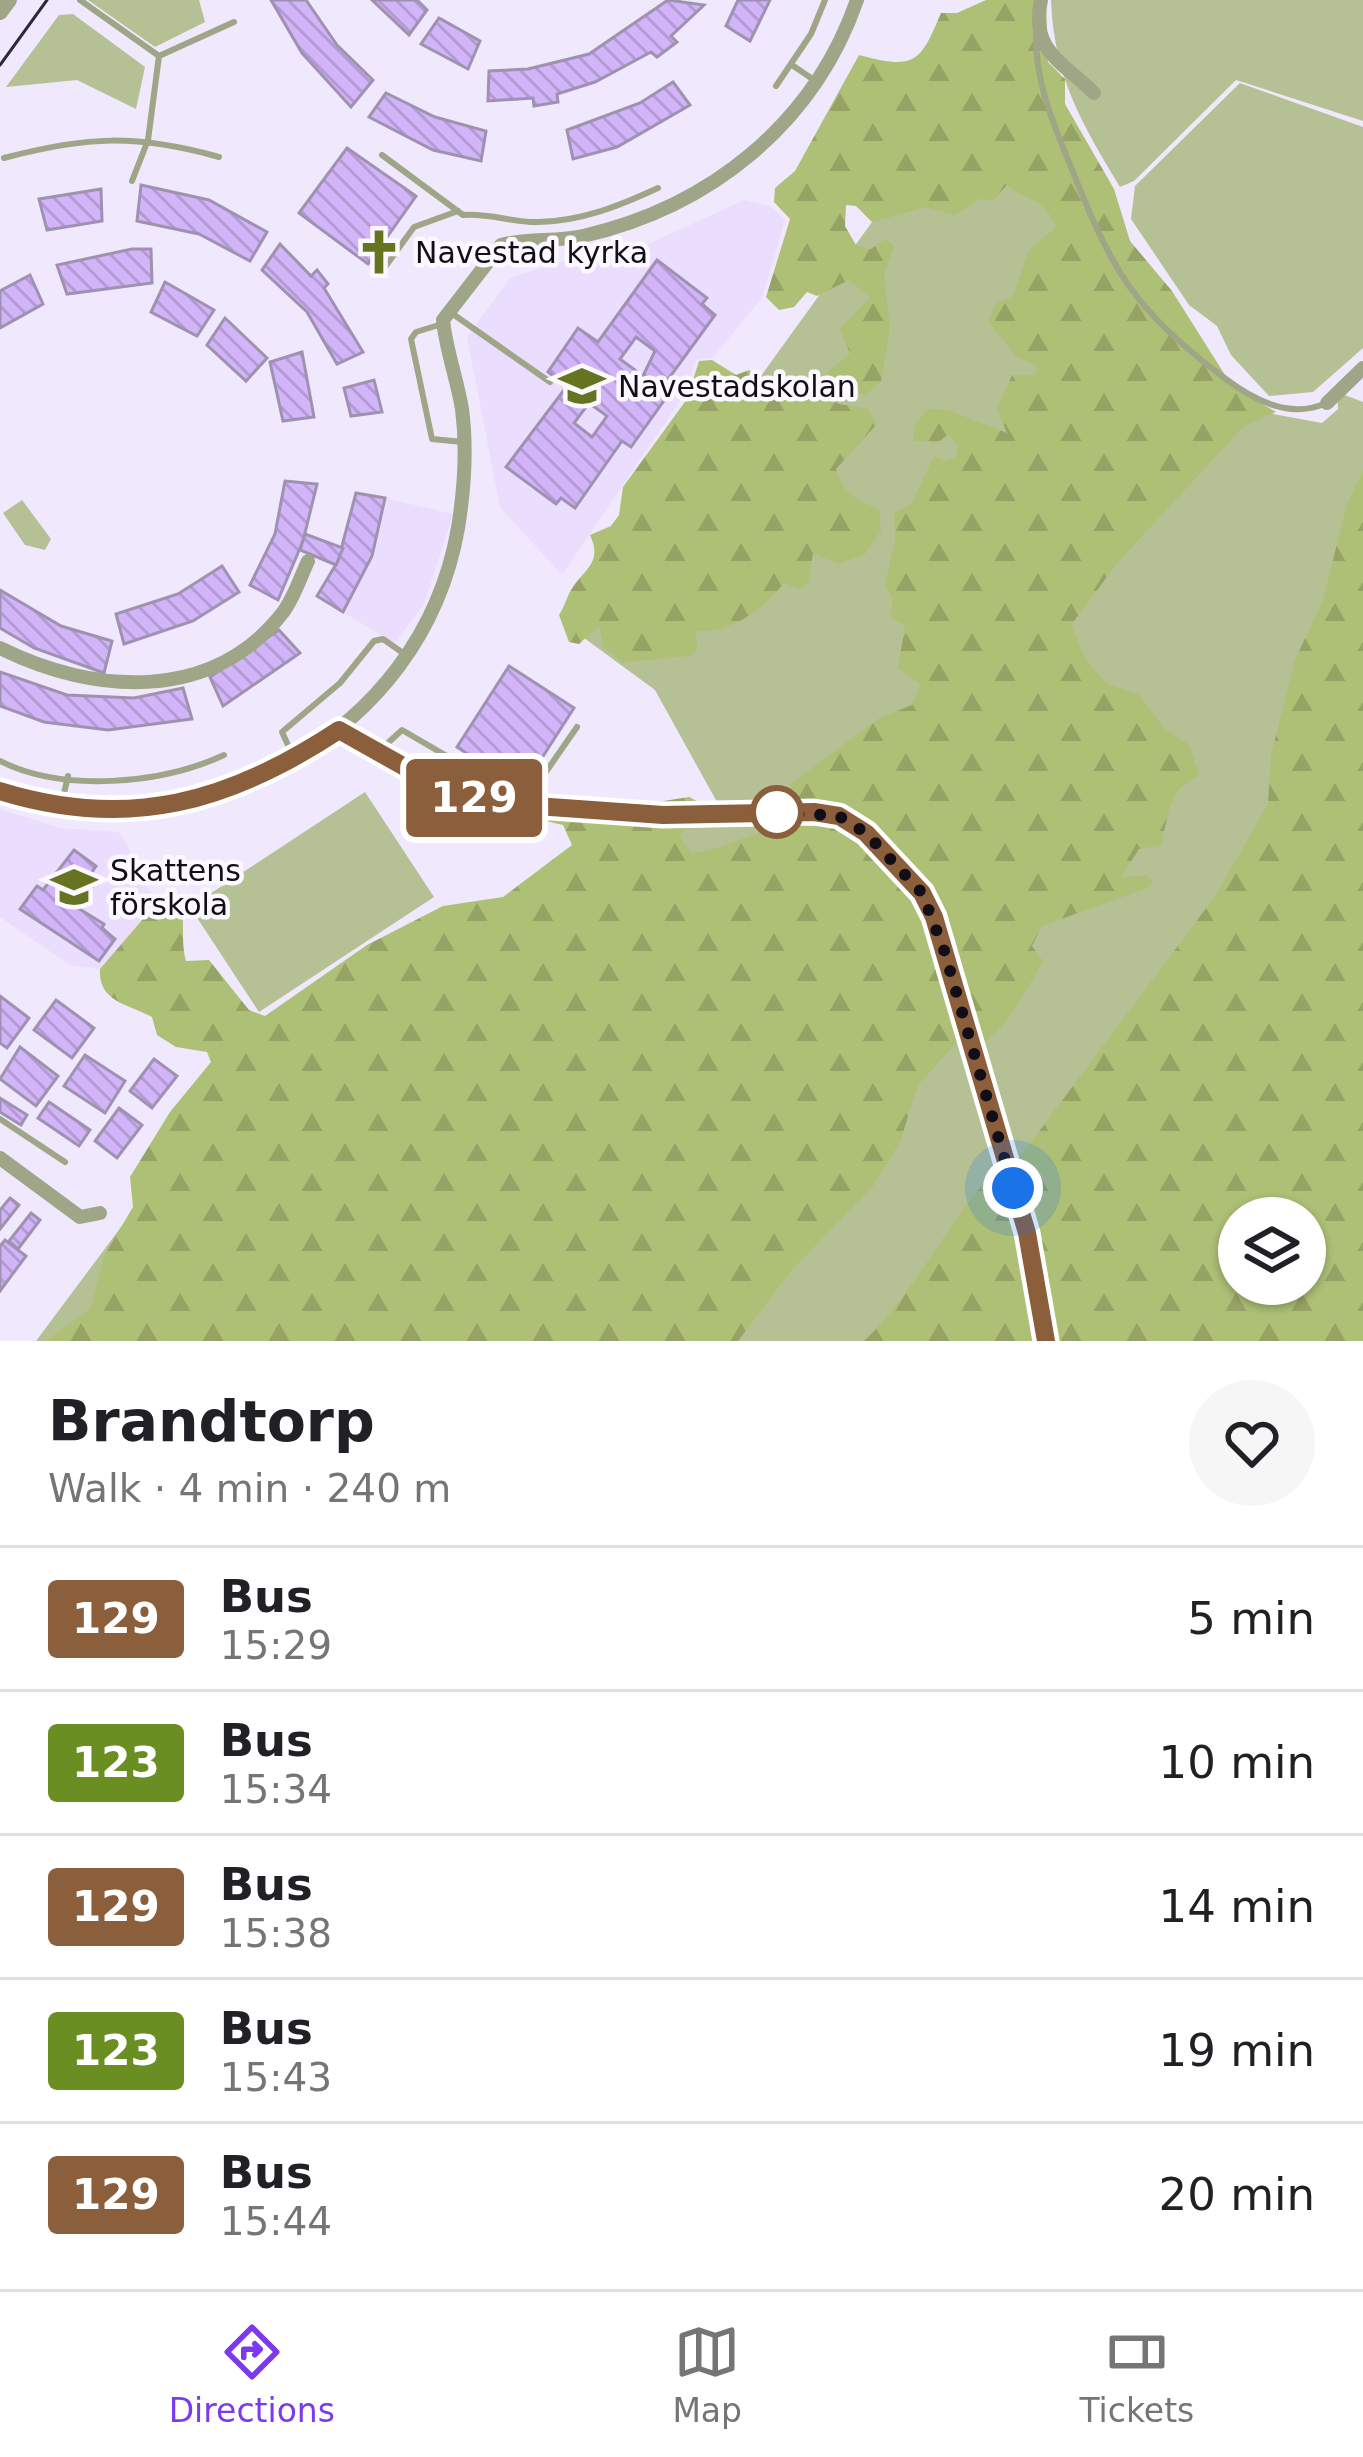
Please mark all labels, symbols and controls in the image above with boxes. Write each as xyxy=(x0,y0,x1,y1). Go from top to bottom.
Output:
church icon: Navestad kyrka xyxy=(354,227,404,277)
place label: Navestad kyrka xyxy=(415,235,648,270)
school or university icon: Navestadskolan xyxy=(557,361,607,411)
place label: Navestadskolan xyxy=(618,369,856,404)
line badge: 129 xyxy=(405,759,543,837)
text: 129 xyxy=(430,773,518,822)
unlabelled marker xyxy=(752,787,802,837)
place label: Skattens förskola xyxy=(110,853,241,922)
school or university icon: Skattens förskola xyxy=(49,862,99,912)
your location xyxy=(983,1158,1043,1218)
map controls xyxy=(1218,1197,1326,1305)
button: layers xyxy=(1218,1197,1326,1305)
button: heart xyxy=(1189,1380,1315,1506)
text: Brandtorp xyxy=(48,1388,375,1454)
text: Walk · 4 min · 240 m xyxy=(48,1466,451,1511)
text: Bus xyxy=(220,1570,313,1623)
text: 5 min xyxy=(1187,1592,1315,1645)
text: 129 xyxy=(72,1594,160,1643)
text: 15:29 xyxy=(220,1623,332,1668)
text: Bus xyxy=(220,1714,313,1767)
text: 10 min xyxy=(1159,1736,1315,1789)
text: 123 xyxy=(72,1738,160,1787)
text: 15:34 xyxy=(220,1767,332,1812)
text: Bus xyxy=(220,1858,313,1911)
text: 14 min xyxy=(1159,1880,1315,1933)
text: 129 xyxy=(72,1882,160,1931)
text: 15:38 xyxy=(220,1911,332,1956)
text: Bus xyxy=(220,2002,313,2055)
text: 19 min xyxy=(1159,2024,1315,2077)
text: 123 xyxy=(72,2026,160,2075)
text: 15:43 xyxy=(220,2055,332,2100)
text: Bus xyxy=(220,2146,313,2199)
text: 20 min xyxy=(1159,2168,1315,2221)
text: 129 xyxy=(72,2170,160,2219)
text: 15:44 xyxy=(220,2199,332,2244)
tab: Directions xyxy=(169,2319,335,2430)
tab: Map xyxy=(672,2319,742,2430)
tab: Tickets xyxy=(1079,2319,1194,2430)

